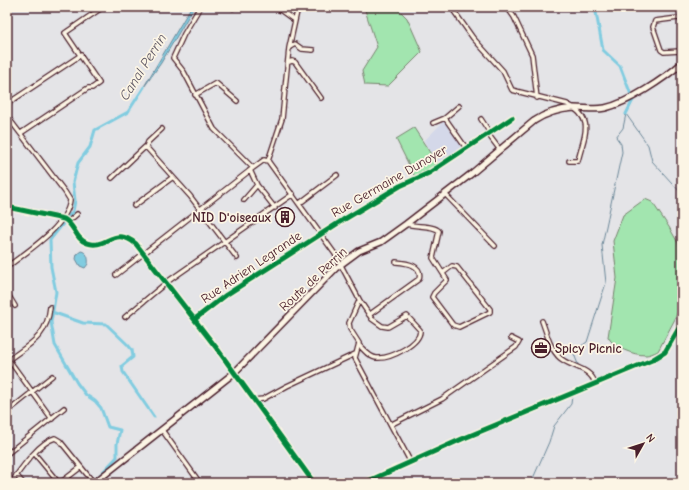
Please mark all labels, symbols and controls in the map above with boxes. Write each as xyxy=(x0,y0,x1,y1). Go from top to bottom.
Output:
water label: Canal Perrin xyxy=(116,30,170,103)
street label: Rue Germaine Dunoyer xyxy=(329,141,450,220)
building icon: NID D'oiseaux xyxy=(274,206,296,228)
place label: NID D'oiseaux xyxy=(192,210,272,225)
street label: Rue Adrien Legrande xyxy=(198,228,304,306)
street label: Route de Perrin xyxy=(276,244,350,314)
office icon: Spicy Picnic xyxy=(530,337,552,359)
place label: Spicy Picnic xyxy=(555,341,622,356)
north arrow xyxy=(623,424,663,464)
text: N xyxy=(643,431,658,445)

